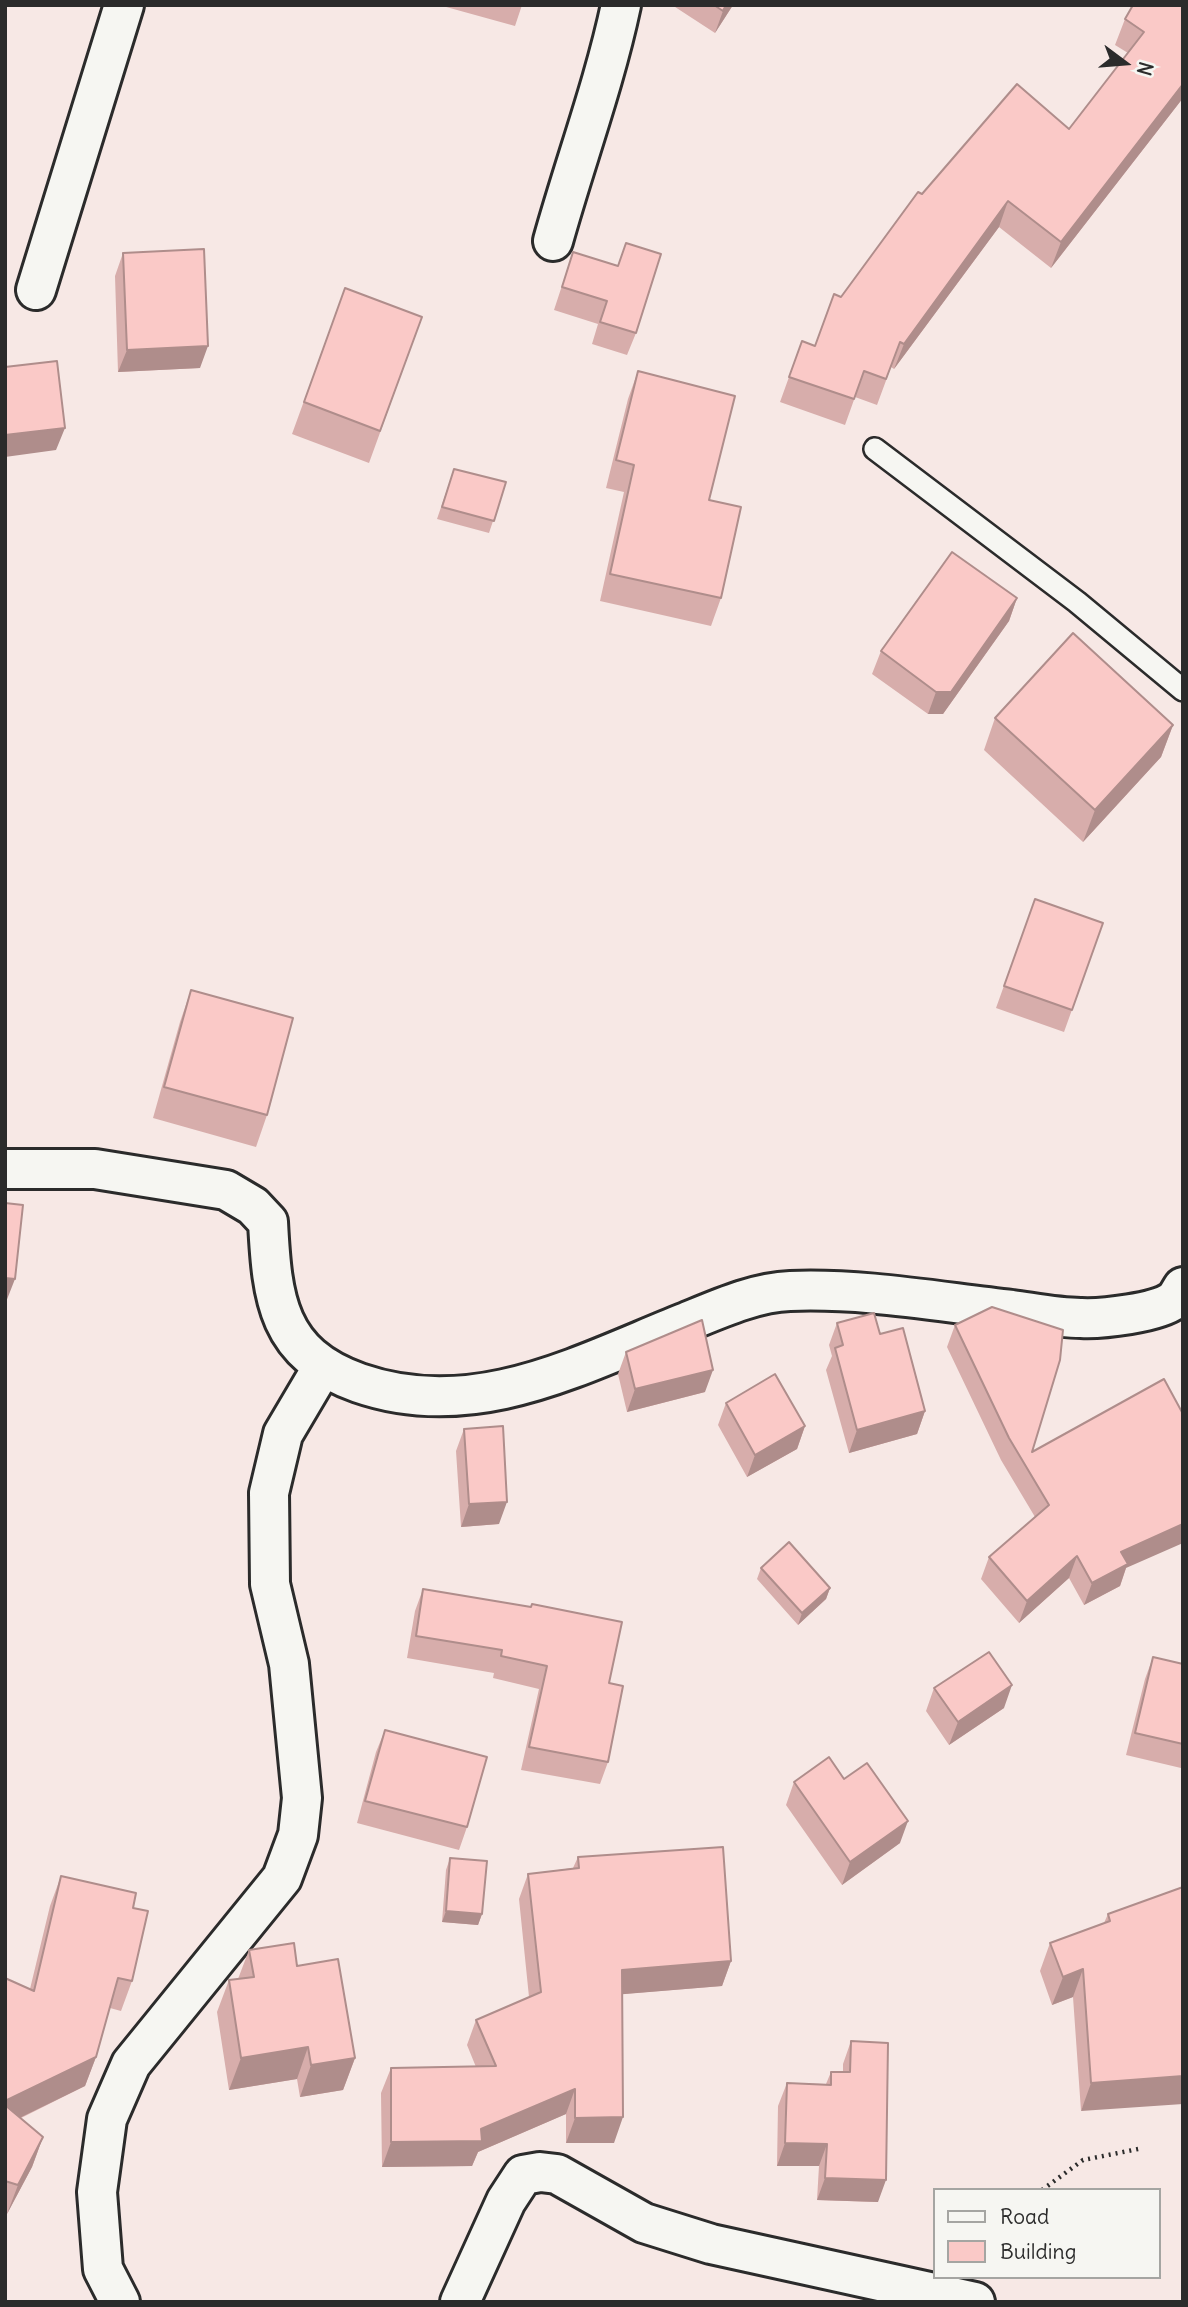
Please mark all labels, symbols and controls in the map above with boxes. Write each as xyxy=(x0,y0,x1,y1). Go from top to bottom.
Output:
north arrow xyxy=(1090,28,1160,98)
text: N xyxy=(1132,59,1159,78)
legend xyxy=(932,2188,1160,2279)
text: Road xyxy=(1000,2203,1049,2230)
text: Building xyxy=(1000,2238,1076,2265)

